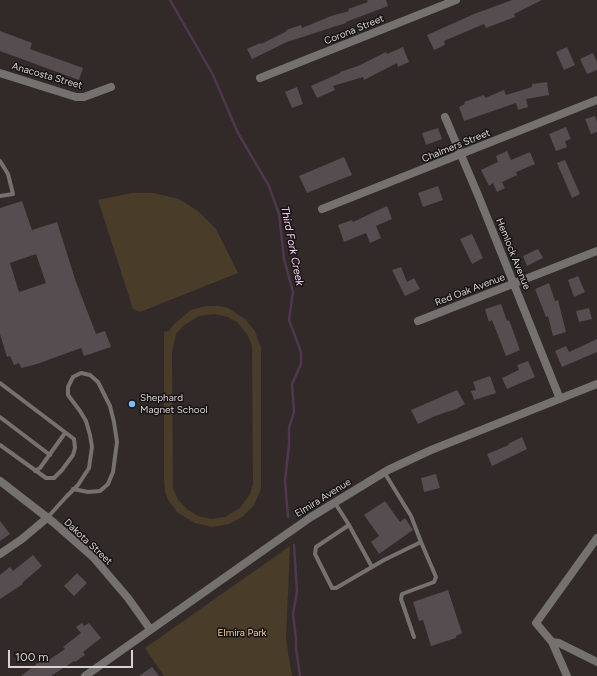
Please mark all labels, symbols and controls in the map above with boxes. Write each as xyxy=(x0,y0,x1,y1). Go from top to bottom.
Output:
street label: Corona Street xyxy=(322,13,386,47)
street label: Anacosta Street xyxy=(10,60,84,92)
street label: Chalmers Street xyxy=(420,127,492,165)
water label: Third Fork Creek xyxy=(278,205,306,287)
street label: Hemlock Avenue xyxy=(493,217,533,291)
street label: Red Oak Avenue xyxy=(433,271,507,309)
place label: Shephard Magnet School xyxy=(140,392,208,416)
marker: Shephard Magnet School xyxy=(127,399,137,409)
street label: Elmira Avenue xyxy=(293,476,353,520)
street label: Dakota Street xyxy=(61,517,115,567)
park label: Elmira Park xyxy=(218,627,266,639)
scale bar xyxy=(10,642,135,668)
text: 100 m xyxy=(15,650,49,664)

